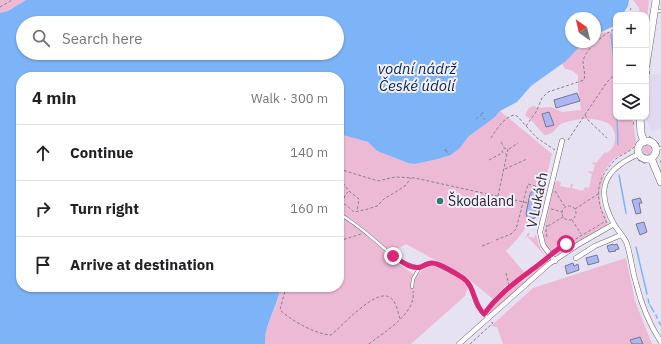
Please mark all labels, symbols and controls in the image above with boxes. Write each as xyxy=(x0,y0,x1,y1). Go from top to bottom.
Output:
north arrow xyxy=(565,12,601,48)
map controls xyxy=(613,12,649,120)
button: + xyxy=(613,12,649,48)
search box xyxy=(16,16,344,60)
icon: search xyxy=(30,27,52,49)
text: Search here xyxy=(62,29,142,48)
button: − xyxy=(613,48,649,84)
water label: vodní nádrž České údolí xyxy=(378,59,457,95)
button: layers xyxy=(613,84,649,120)
text: 4 min xyxy=(32,87,76,109)
text: Walk · 300 m xyxy=(251,90,328,107)
icon: ahead xyxy=(32,142,54,164)
text: Continue xyxy=(70,143,134,162)
text: 140 m xyxy=(290,144,328,161)
street label: V Lukách xyxy=(522,171,552,229)
place label: Škodaland xyxy=(448,191,514,210)
marker: Škodaland xyxy=(435,196,445,206)
icon: right xyxy=(32,198,54,220)
text: Turn right xyxy=(70,199,139,218)
text: 160 m xyxy=(290,200,328,217)
route start xyxy=(557,235,575,253)
route end xyxy=(384,247,402,265)
icon: arrive xyxy=(32,254,54,276)
text: Arrive at destination xyxy=(70,255,214,274)

